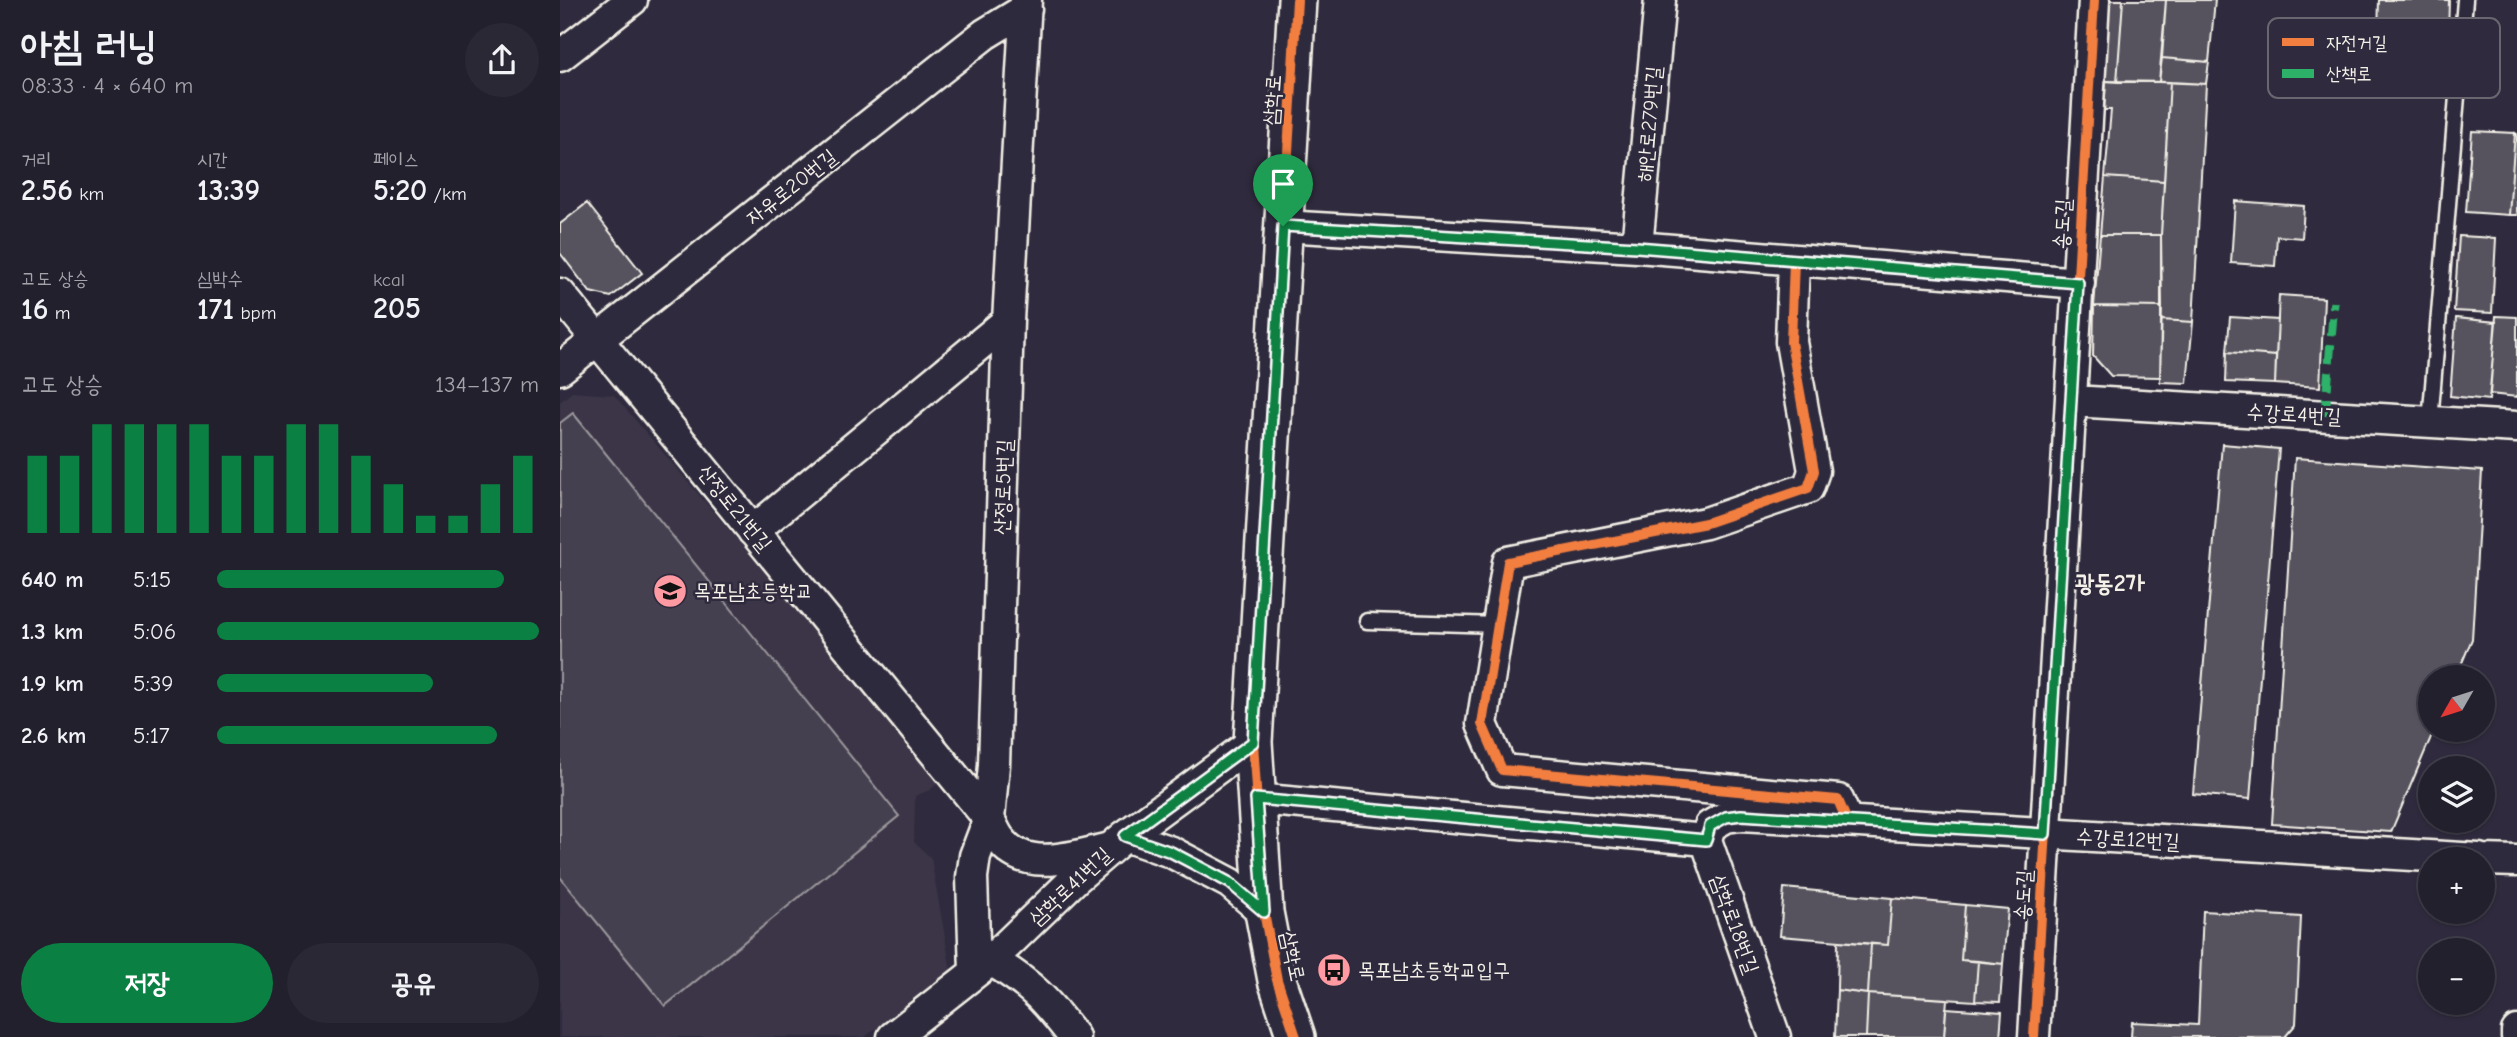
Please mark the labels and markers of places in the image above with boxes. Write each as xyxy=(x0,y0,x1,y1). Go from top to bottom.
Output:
pin xyxy=(1253,154,1313,226)
school or university icon: 목포남초등학교 xyxy=(651,572,689,610)
place label: 목포남초등학교 xyxy=(694,579,812,603)
bus stop icon: 목포남초등학교입구 xyxy=(1315,951,1353,989)
place label: 목포남초등학교입구 xyxy=(1358,958,1510,982)

